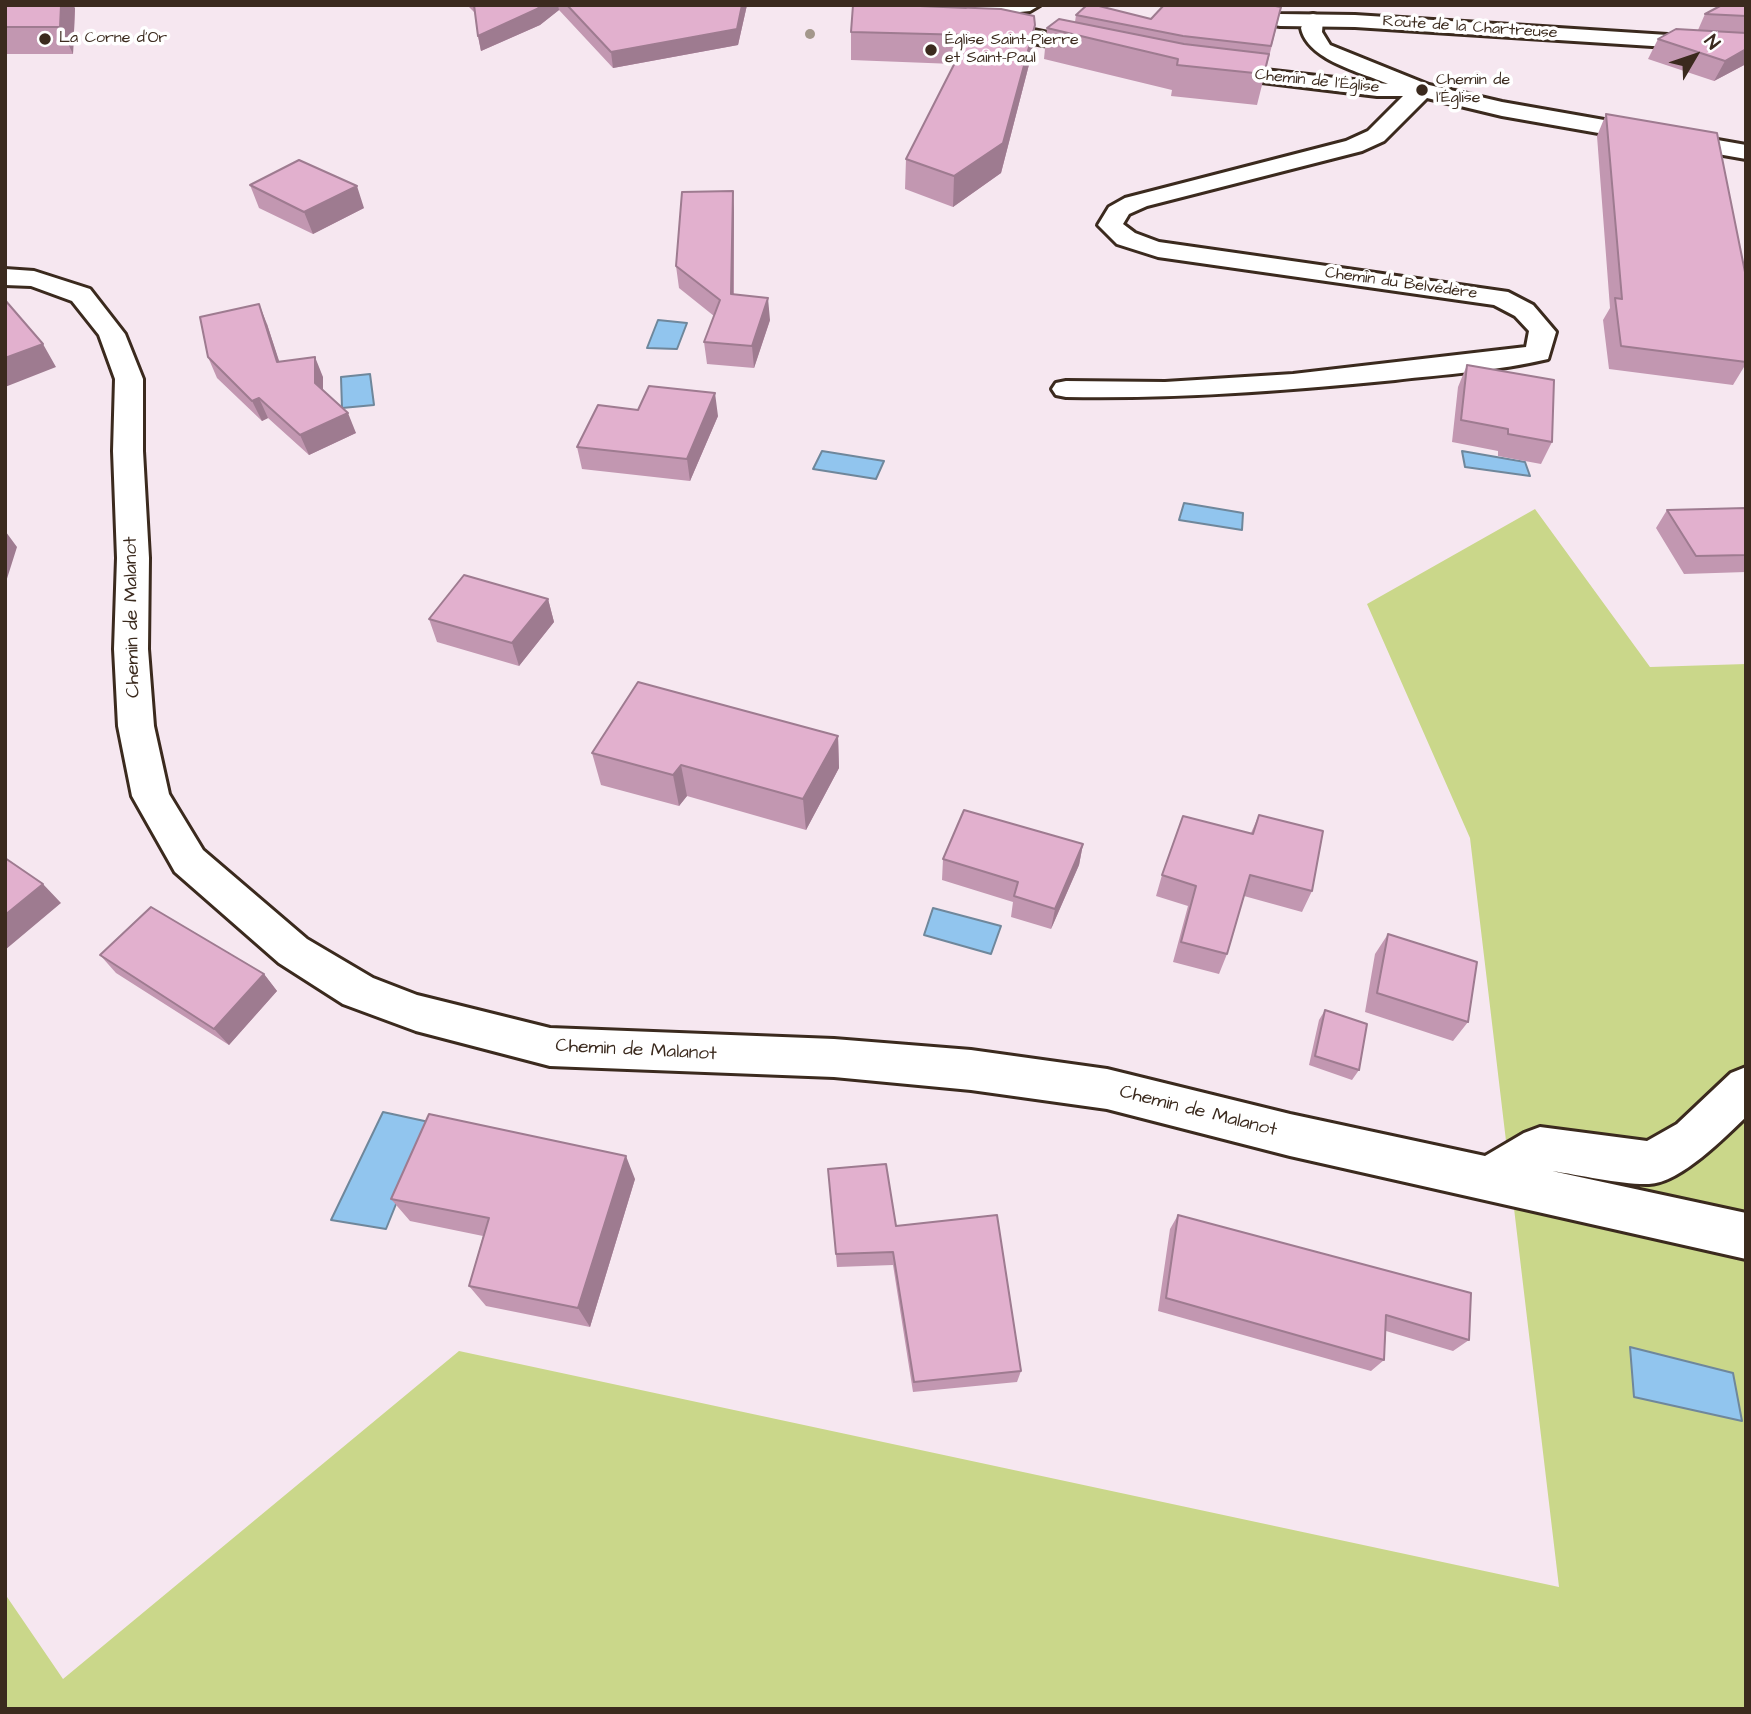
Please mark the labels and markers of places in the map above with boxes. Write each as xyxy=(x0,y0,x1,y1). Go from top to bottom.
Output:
place label: La Corne d'Or xyxy=(59,29,167,49)
marker: La Corne d'Or xyxy=(37,31,53,47)
place label: Église Saint-Pierre et Saint-Paul xyxy=(945,31,1079,69)
marker: Église Saint-Pierre et Saint-Paul xyxy=(923,42,939,58)
place label: Chemin de l’Église xyxy=(1436,71,1510,109)
marker: Chemin de l’Église xyxy=(1414,82,1430,98)

